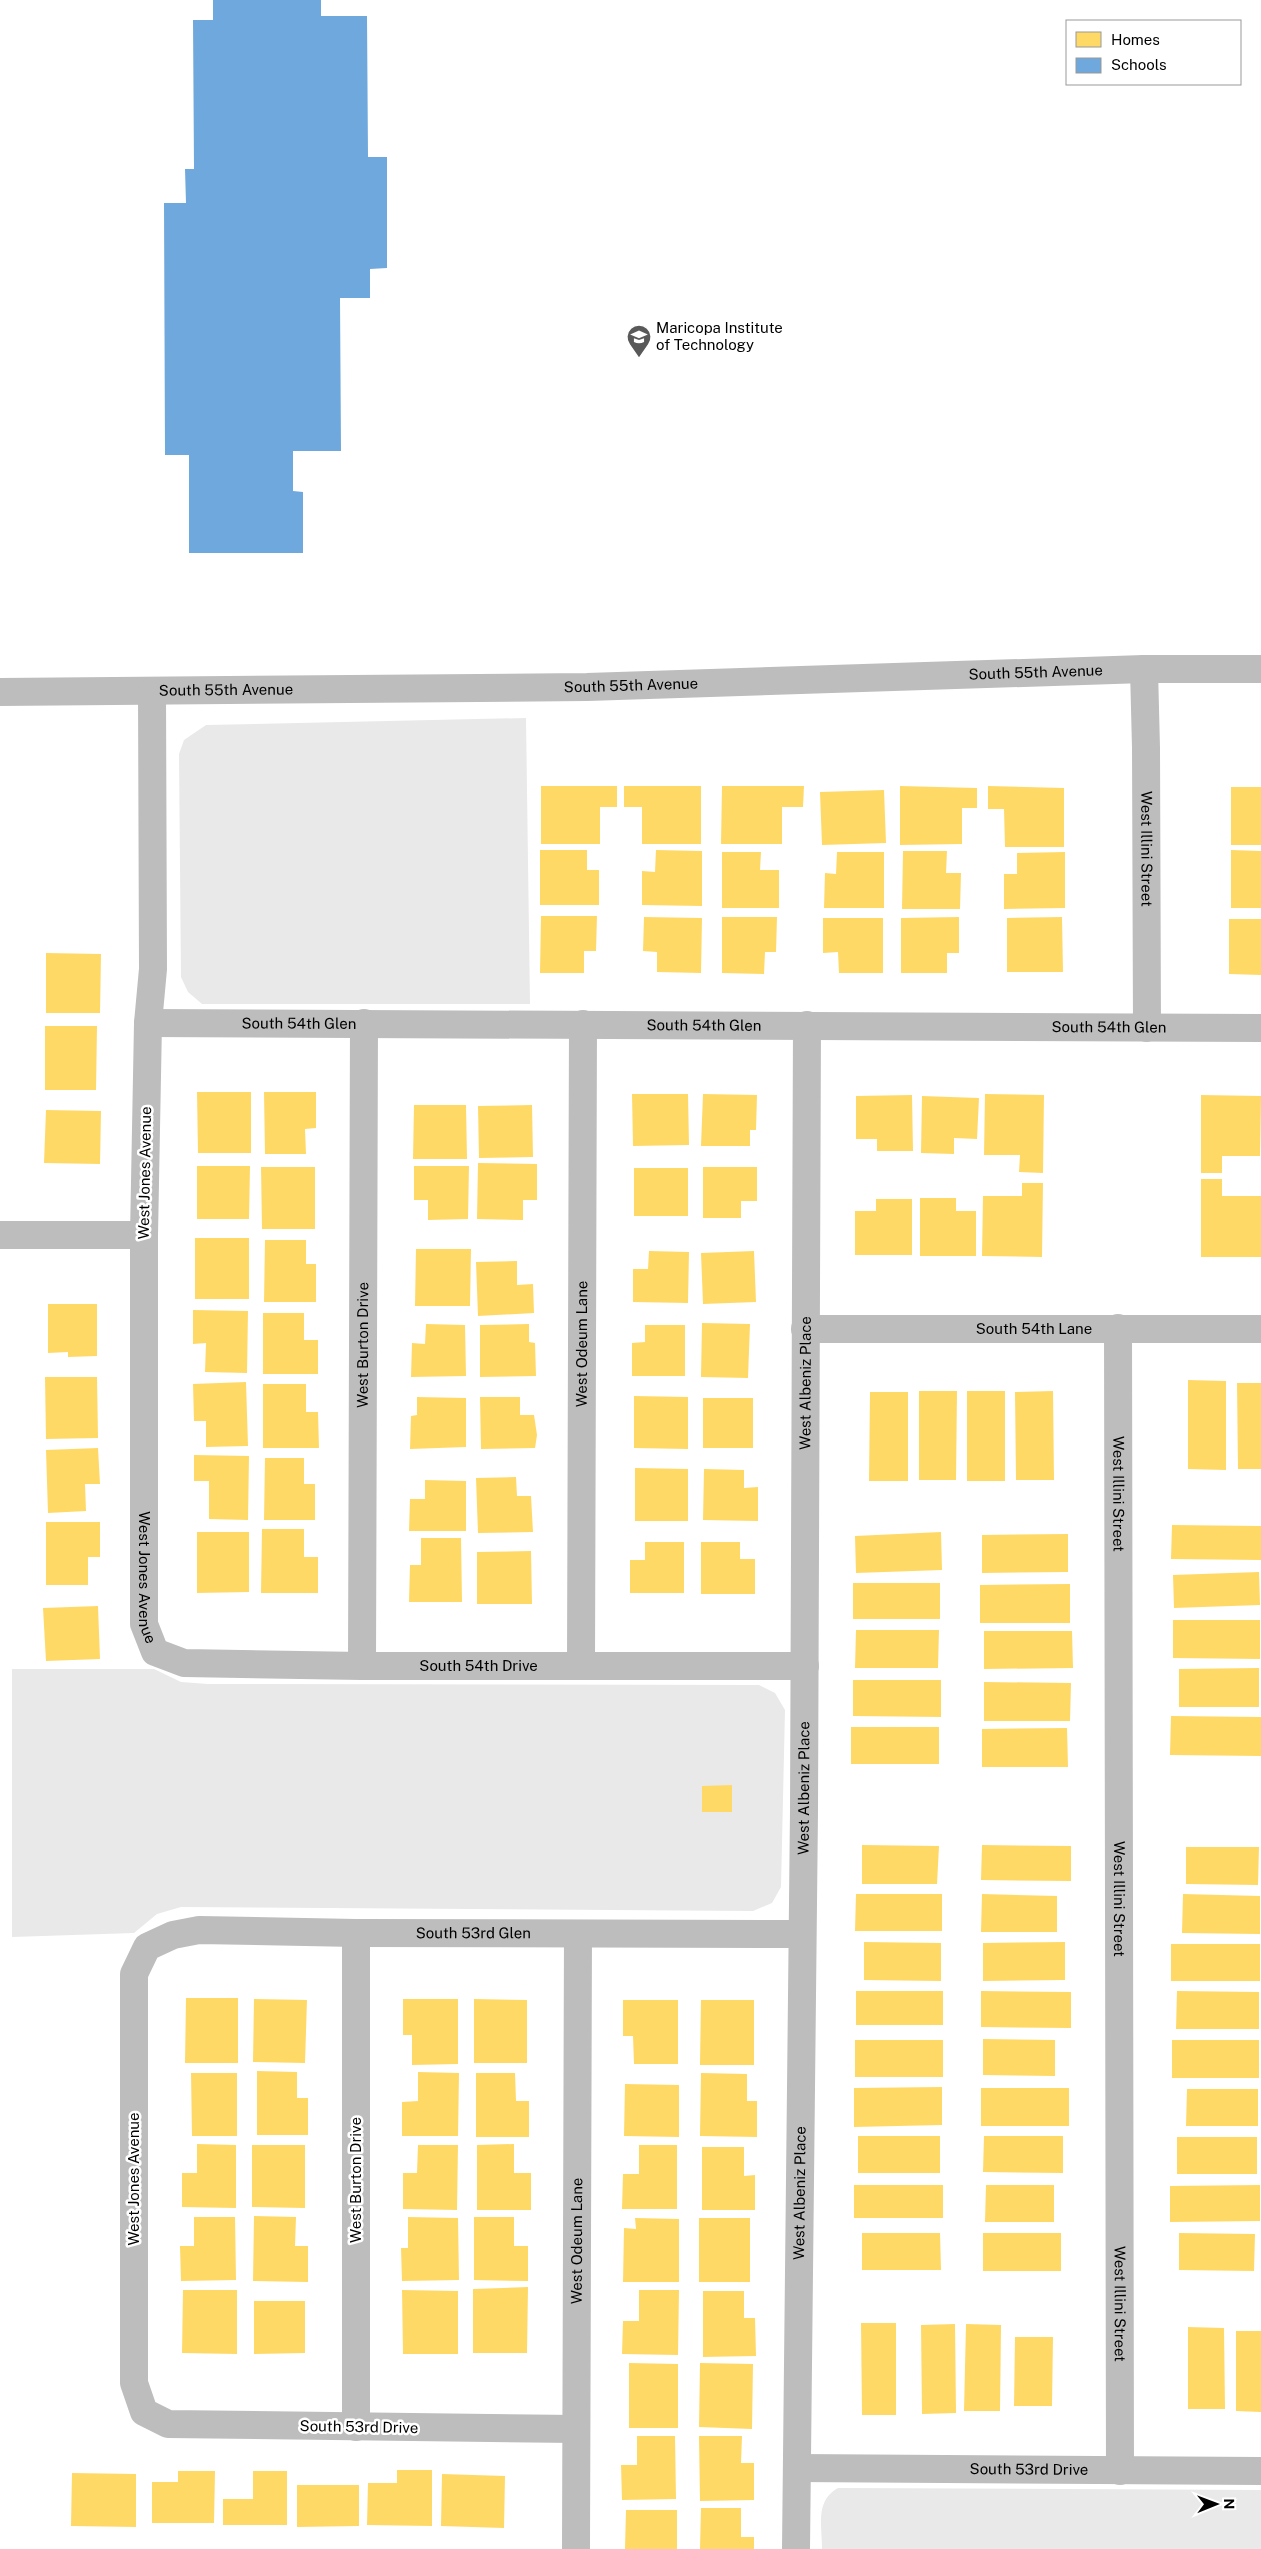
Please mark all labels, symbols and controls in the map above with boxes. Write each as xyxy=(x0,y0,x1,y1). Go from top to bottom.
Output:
legend xyxy=(1066,20,1241,85)
text: Homes xyxy=(1111,31,1160,48)
text: Schools xyxy=(1111,56,1167,73)
place label: Maricopa Institute of Technology xyxy=(656,319,783,353)
school or university icon: Maricopa Institute of Technology xyxy=(626,324,652,358)
street label: South 55th Avenue xyxy=(968,661,1103,683)
street label: South 55th Avenue xyxy=(564,674,698,695)
street label: South 55th Avenue xyxy=(159,681,293,699)
street label: West Illini Street xyxy=(1138,791,1156,907)
street label: South 54th Glen xyxy=(241,1014,357,1032)
street label: South 54th Glen xyxy=(646,1016,762,1034)
street label: South 54th Glen xyxy=(1051,1018,1166,1036)
street label: West Jones Avenue xyxy=(135,1106,154,1240)
street label: West Odeum Lane xyxy=(573,1281,590,1407)
street label: West Burton Drive xyxy=(354,1282,371,1408)
street label: West Albeniz Place xyxy=(796,1316,814,1450)
street label: South 54th Lane xyxy=(976,1320,1092,1337)
street label: West Illini Street xyxy=(1110,1436,1127,1552)
street label: West Jones Avenue xyxy=(136,1511,160,1646)
street label: South 54th Drive xyxy=(419,1657,538,1674)
street label: West Albeniz Place xyxy=(795,1721,812,1855)
street label: West Illini Street xyxy=(1111,1841,1128,1957)
street label: South 53rd Glen xyxy=(416,1924,531,1941)
street label: West Jones Avenue xyxy=(125,2112,142,2246)
street label: West Burton Drive xyxy=(347,2117,364,2243)
street label: West Albeniz Place xyxy=(790,2126,809,2260)
street label: West Odeum Lane xyxy=(568,2178,585,2304)
street label: West Illini Street xyxy=(1112,2246,1129,2362)
street label: South 53rd Drive xyxy=(300,2417,418,2436)
street label: South 53rd Drive xyxy=(970,2460,1088,2478)
north arrow xyxy=(1191,2479,1241,2529)
text: N xyxy=(1221,2498,1237,2509)

